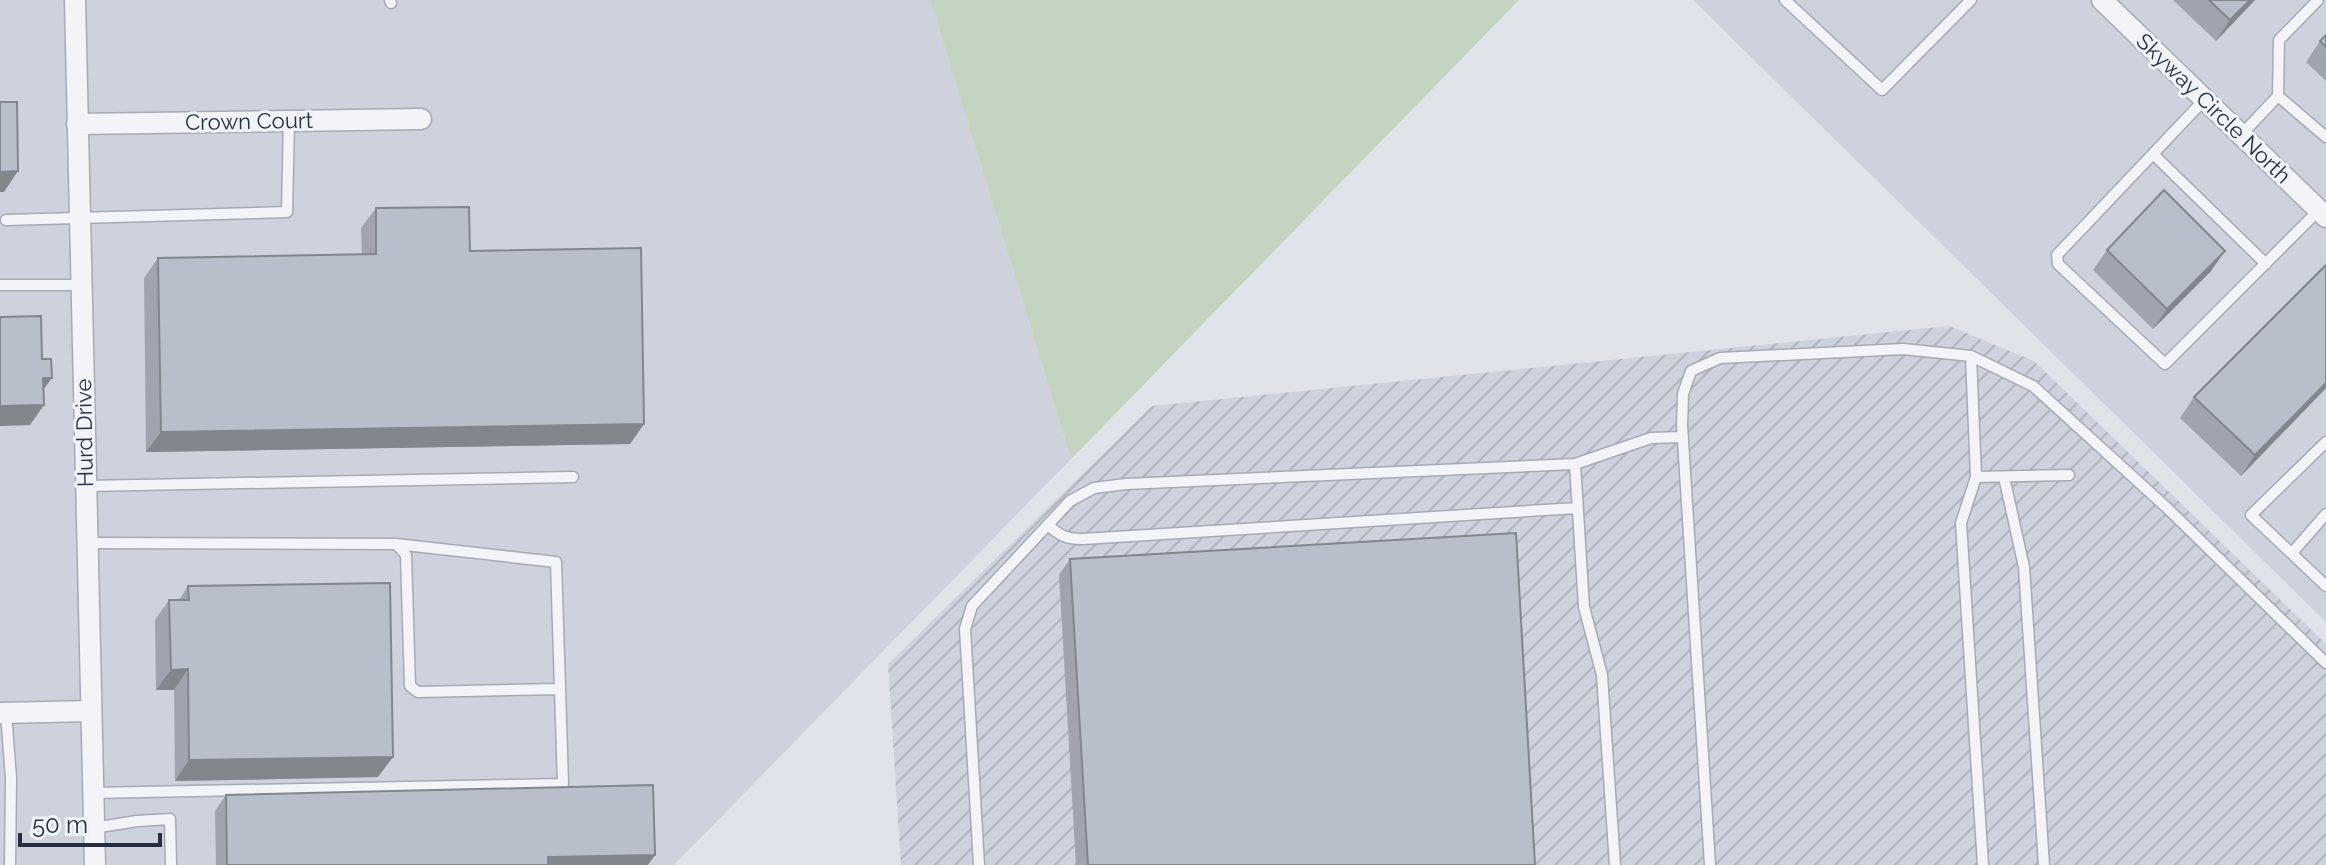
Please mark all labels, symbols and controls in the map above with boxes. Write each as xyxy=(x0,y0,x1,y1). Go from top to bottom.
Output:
street label: Skyway Circle North xyxy=(2131,28,2297,188)
street label: Crown Court xyxy=(185,107,314,135)
street label: Hurd Drive xyxy=(70,378,98,487)
scale bar xyxy=(20,797,160,847)
text: 50 m xyxy=(32,810,88,839)

